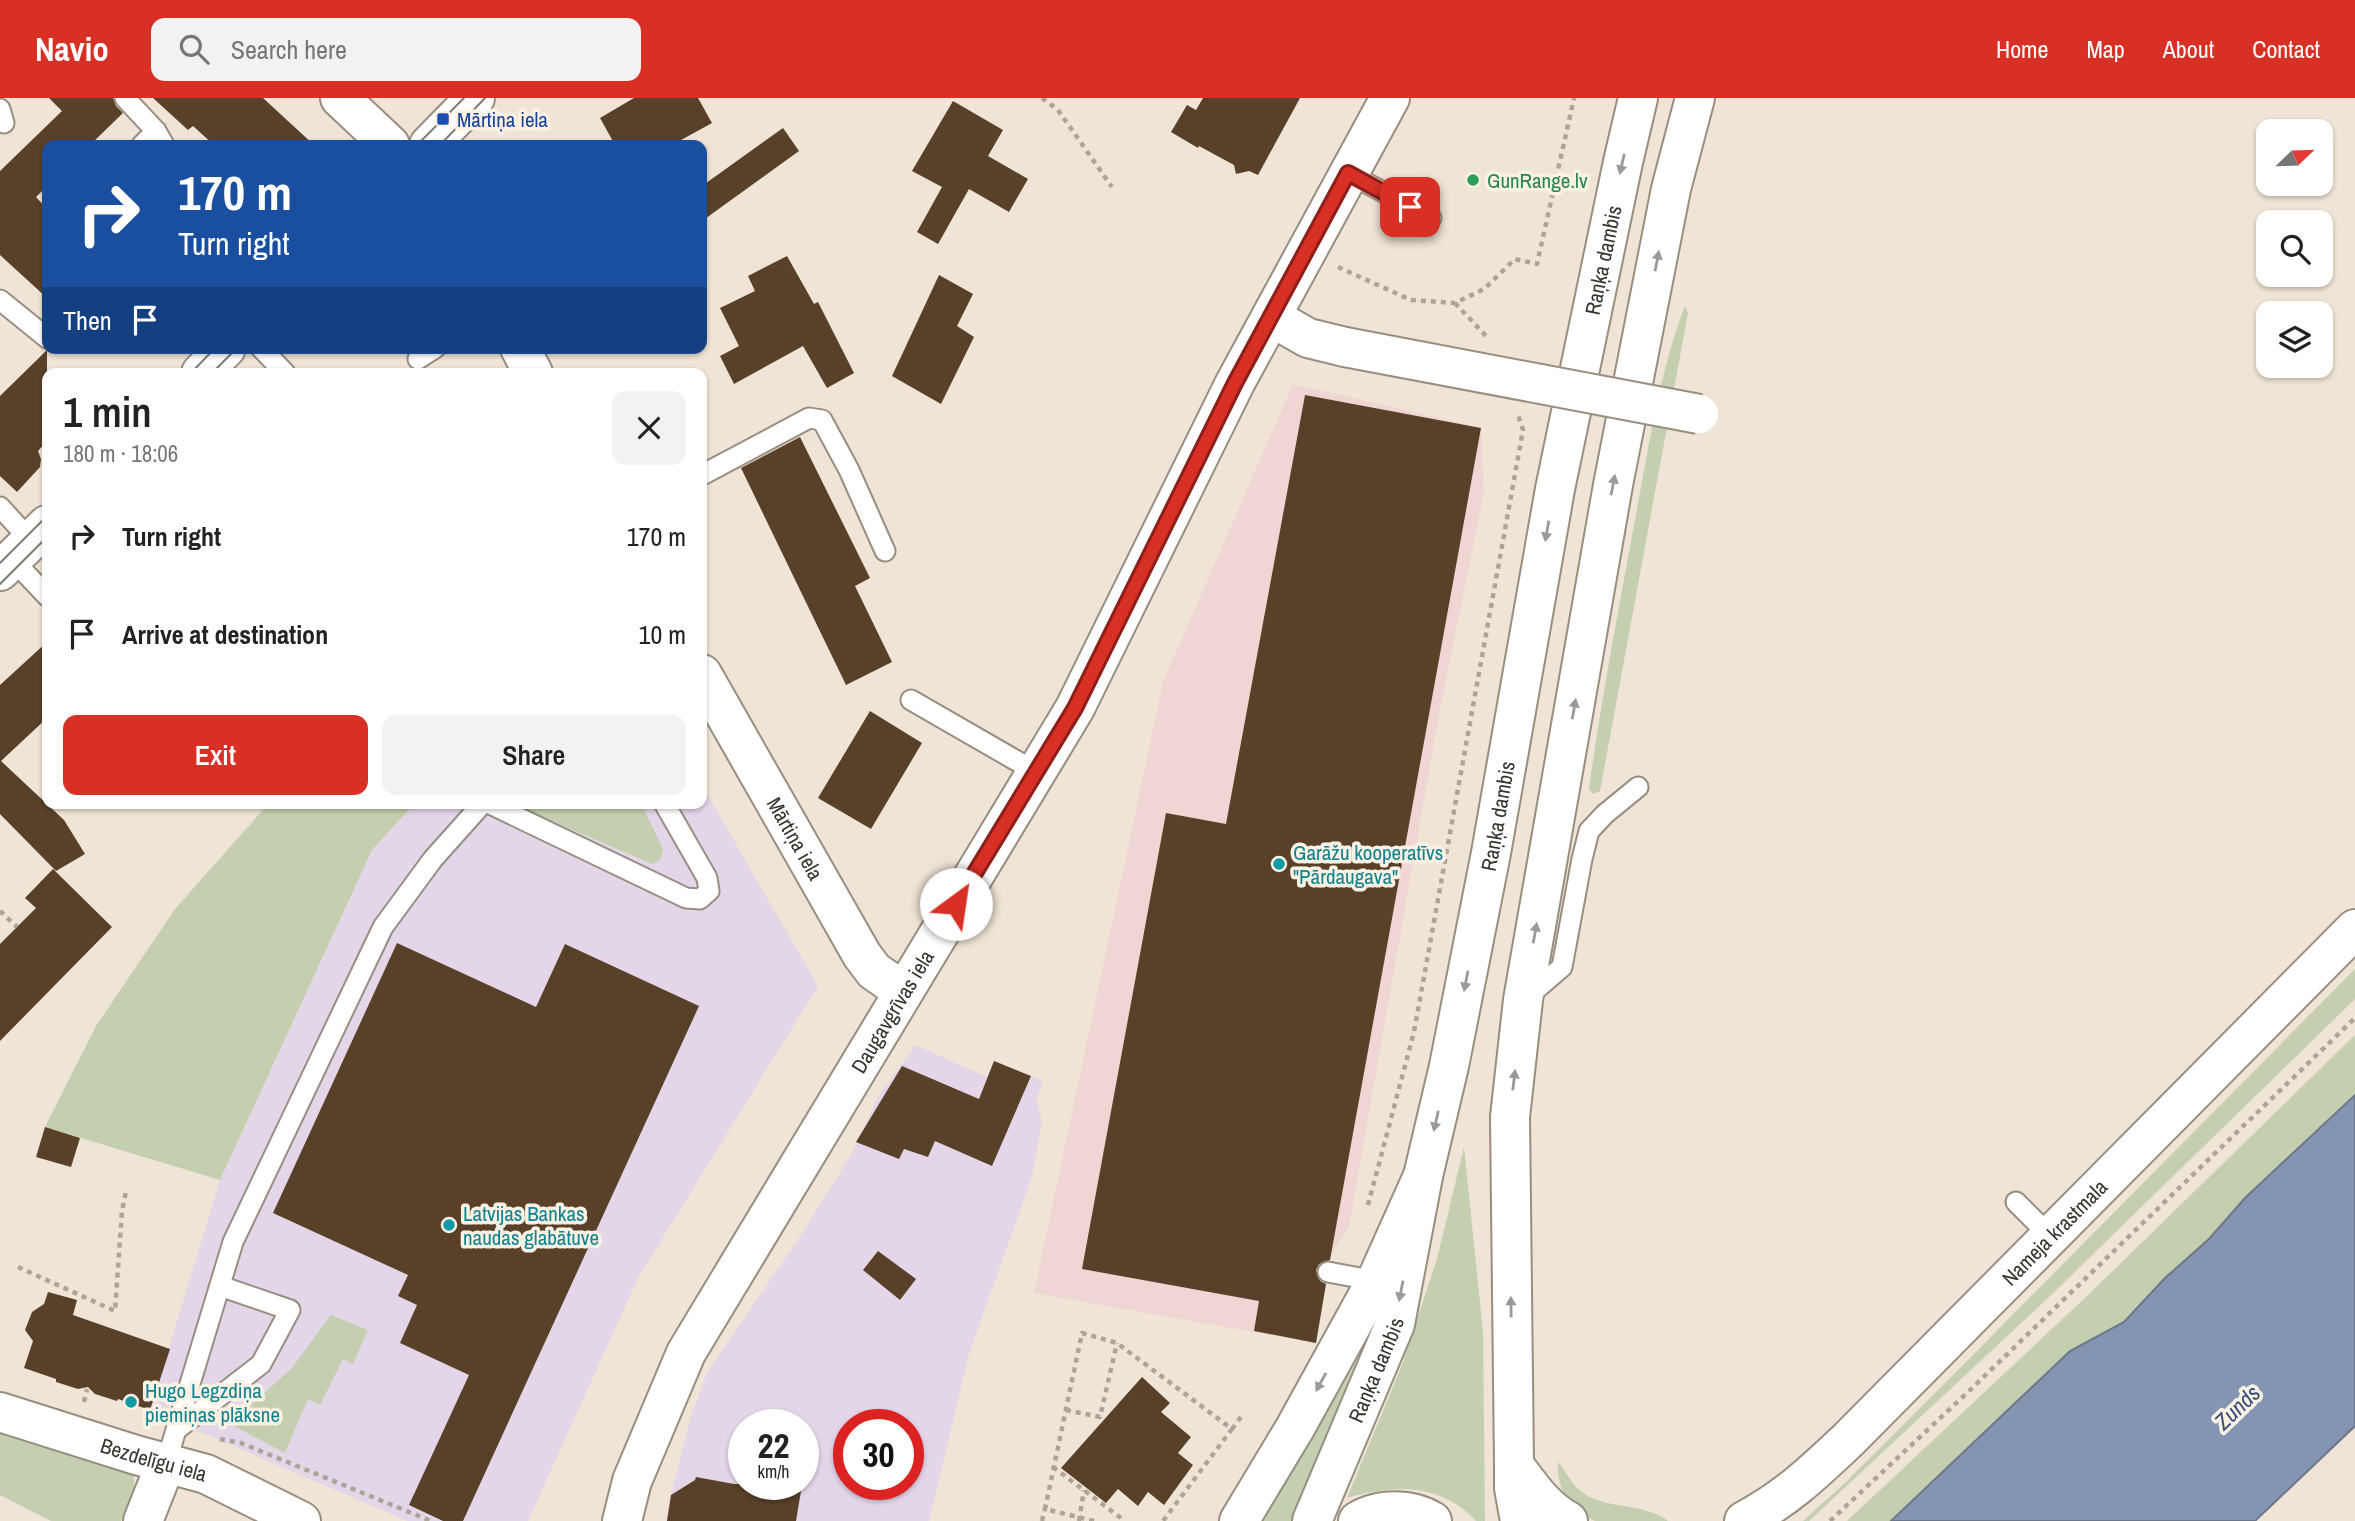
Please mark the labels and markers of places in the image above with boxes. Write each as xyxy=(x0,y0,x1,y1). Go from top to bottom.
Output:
place label: Mārtiņa iela xyxy=(457,105,548,134)
marker: Mārtiņa iela xyxy=(435,111,451,127)
place label: GunRange.lv xyxy=(1487,166,1588,195)
marker: GunRange.lv xyxy=(1465,172,1481,188)
pin xyxy=(1380,177,1440,237)
place label: Garāžu kooperatīvs "Pārdaugava" xyxy=(1293,838,1443,891)
marker: Garāžu kooperatīvs "Pārdaugava" xyxy=(1271,856,1287,872)
place label: Latvijas Bankas naudas glabātuve xyxy=(463,1199,599,1252)
marker: Latvijas Bankas naudas glabātuve xyxy=(441,1217,457,1233)
place label: Hugo Legzdiņa piemiņas plāksne xyxy=(145,1376,280,1429)
marker: Hugo Legzdiņa piemiņas plāksne xyxy=(123,1394,139,1410)

